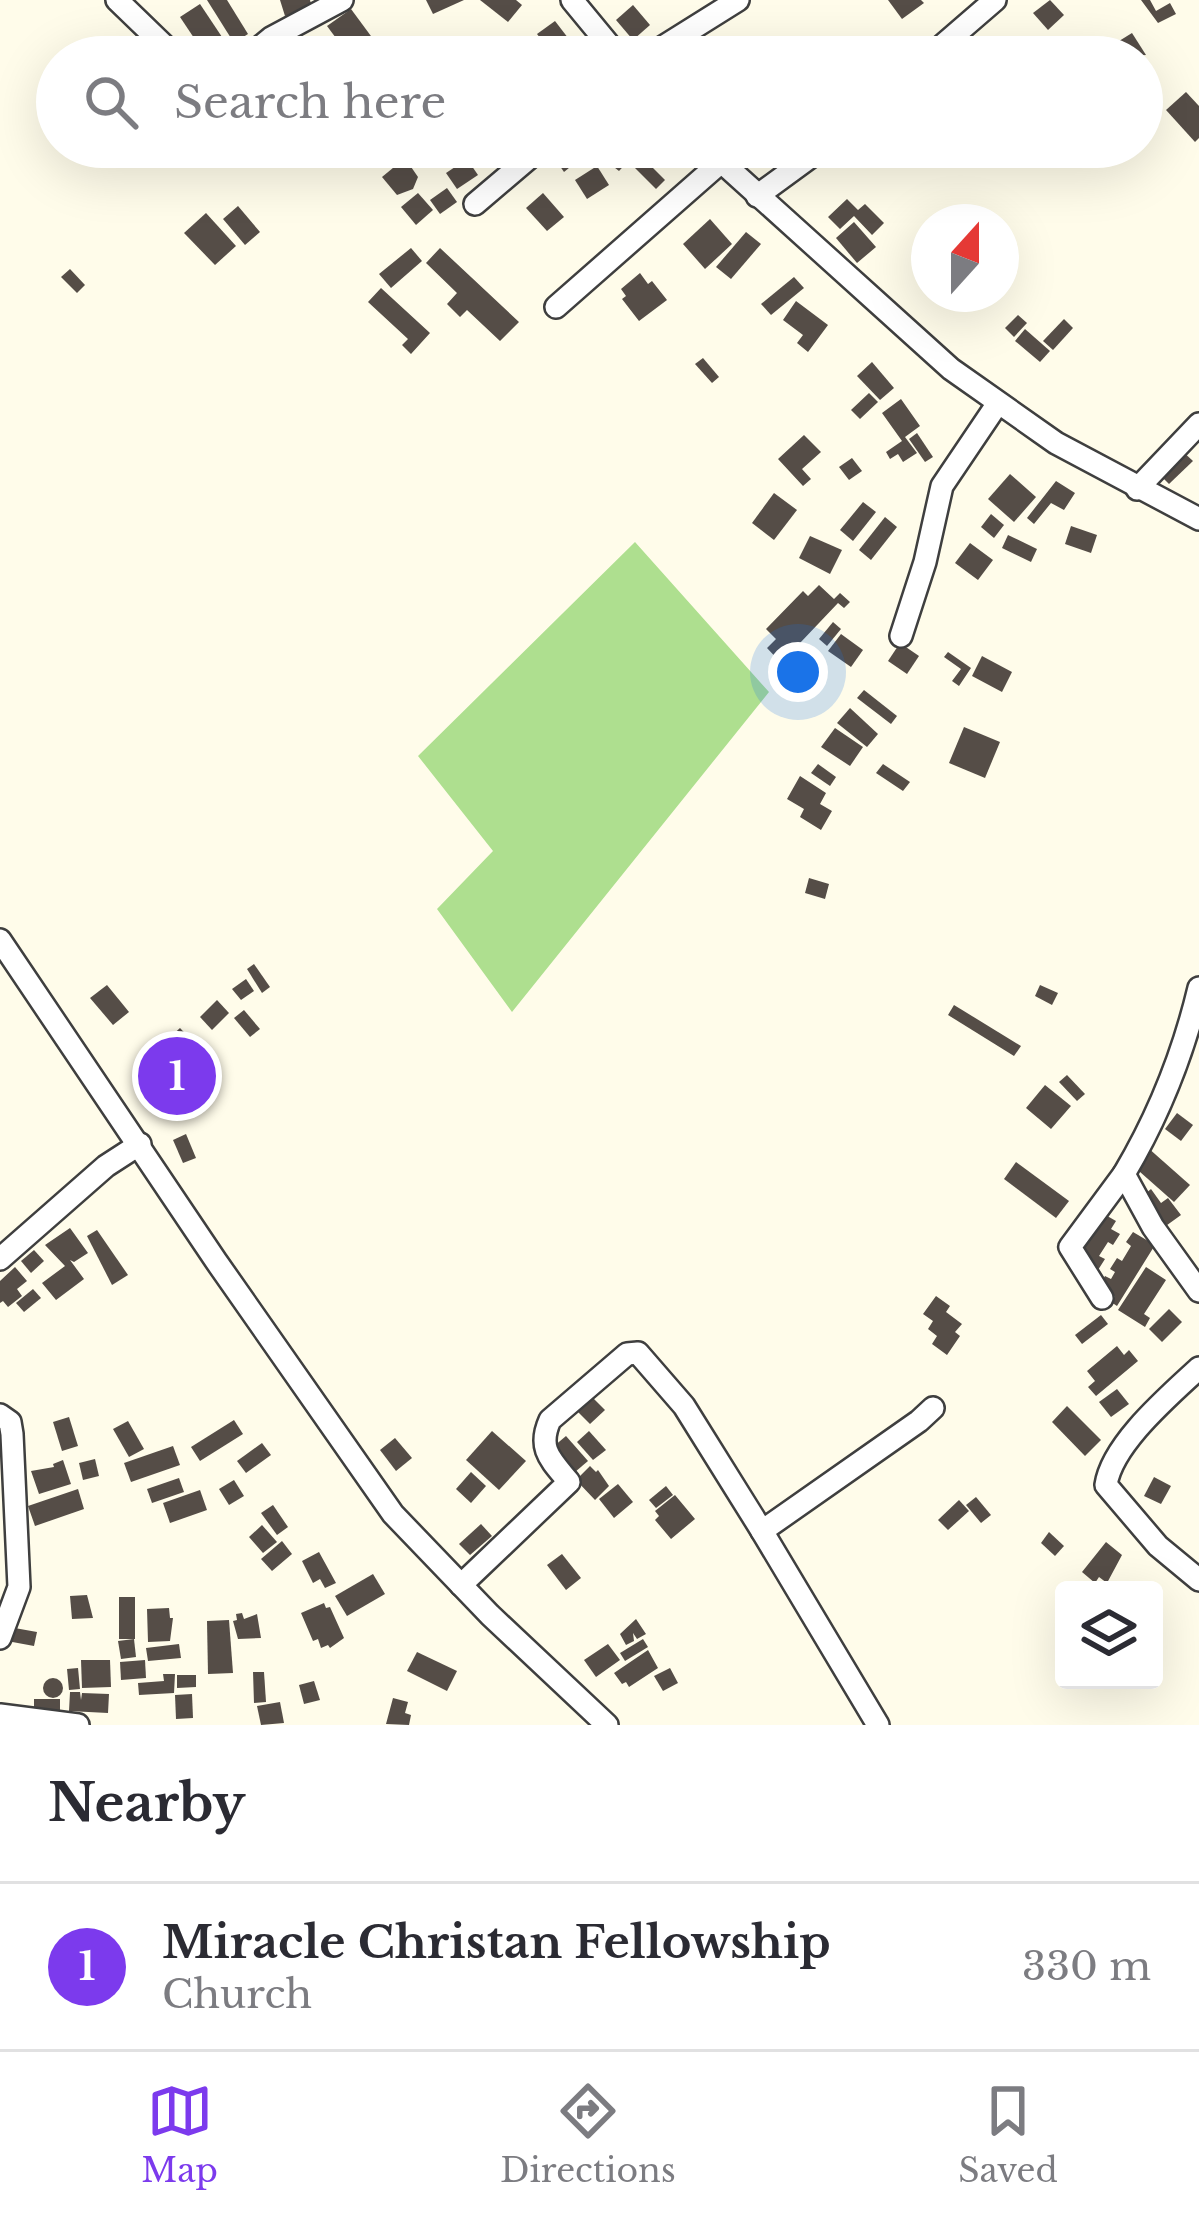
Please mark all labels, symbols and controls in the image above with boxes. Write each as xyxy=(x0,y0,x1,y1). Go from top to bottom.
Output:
search box xyxy=(36,36,1163,168)
icon: search xyxy=(78,69,144,135)
text: Search here xyxy=(174,74,446,130)
north arrow xyxy=(911,204,1019,312)
your location xyxy=(768,642,828,702)
pin: 1 xyxy=(138,1031,216,1121)
map controls xyxy=(1055,1581,1163,1689)
button: layers xyxy=(1055,1581,1163,1689)
text: Nearby xyxy=(48,1772,245,1835)
text: Miracle Christan Fellowship xyxy=(162,1914,831,1970)
text: 1 xyxy=(78,1942,96,1991)
text: 330 m xyxy=(1022,1942,1151,1991)
text: Church xyxy=(162,1970,312,2019)
tab: Map xyxy=(141,2078,218,2191)
tab: Directions xyxy=(500,2078,676,2191)
tab: Saved xyxy=(958,2078,1058,2191)

